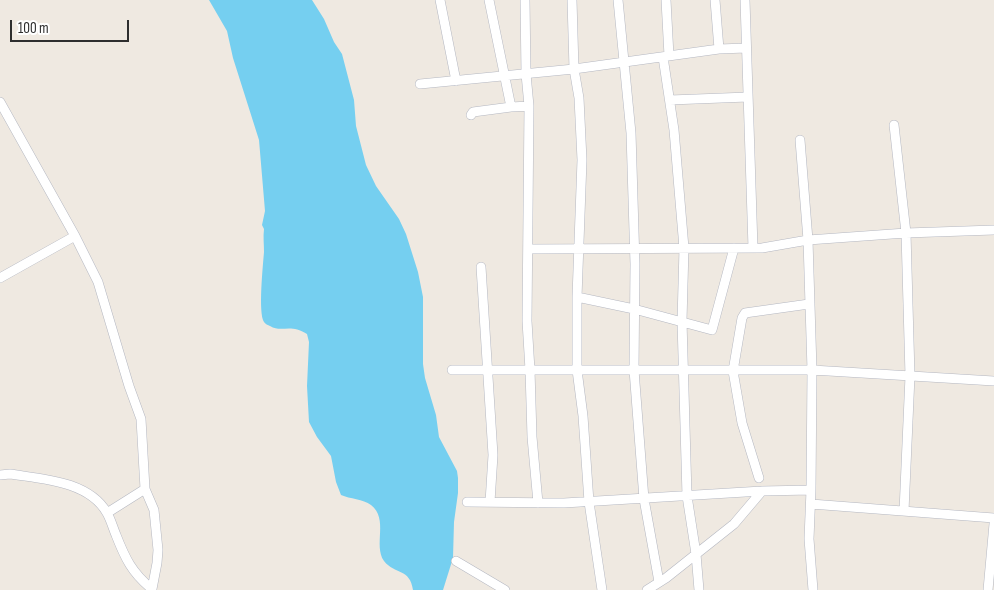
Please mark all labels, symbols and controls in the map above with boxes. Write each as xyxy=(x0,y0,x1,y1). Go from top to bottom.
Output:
scale bar xyxy=(12,10,131,42)
text: 100 m xyxy=(18,19,49,38)

